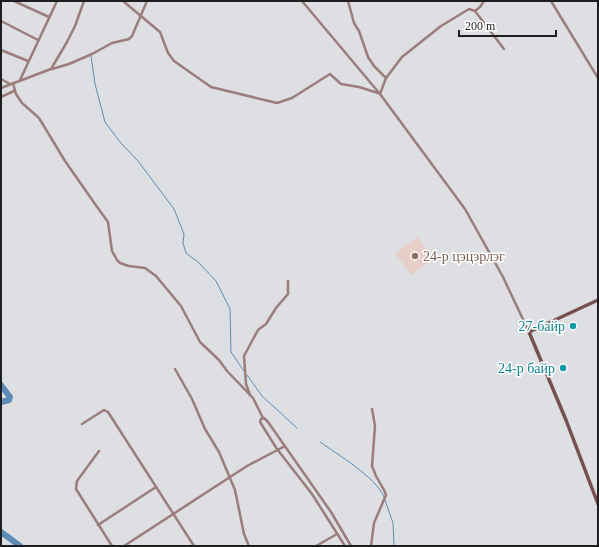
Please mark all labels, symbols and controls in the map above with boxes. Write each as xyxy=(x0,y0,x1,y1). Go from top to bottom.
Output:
scale bar xyxy=(459,12,556,38)
text: 200 m xyxy=(465,19,496,33)
place label: 24-р цэцэрлэг xyxy=(423,249,505,264)
marker: 24-р цэцэрлэг xyxy=(410,251,420,261)
place label: 27-байр xyxy=(519,319,565,334)
marker: 27-байр xyxy=(568,321,578,331)
place label: 24-р байр xyxy=(498,361,555,376)
marker: 24-р байр xyxy=(558,363,568,373)

